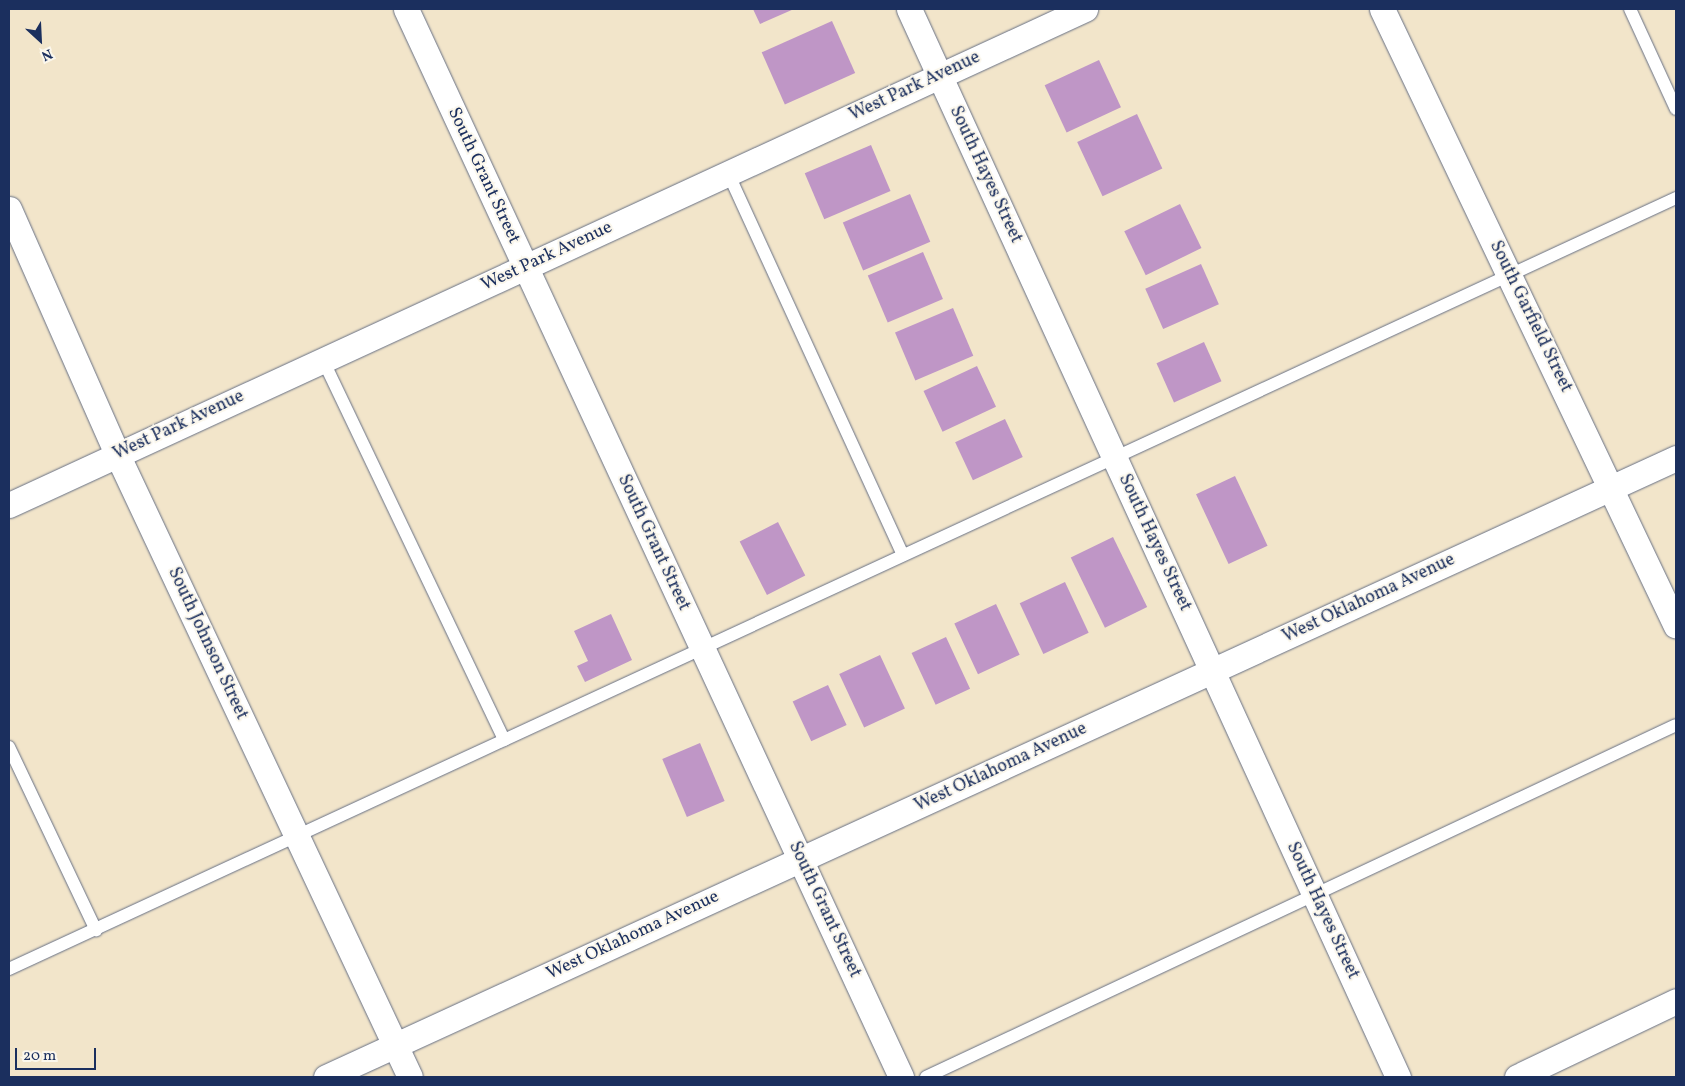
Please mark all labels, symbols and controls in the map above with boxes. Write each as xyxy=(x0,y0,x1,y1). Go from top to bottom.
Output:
north arrow xyxy=(15,15,65,65)
text: N xyxy=(38,43,55,65)
street label: West Park Avenue xyxy=(846,47,984,127)
street label: South Hayes Street xyxy=(944,103,1026,247)
street label: South Grant Street xyxy=(442,104,524,248)
street label: West Park Avenue xyxy=(478,217,616,297)
street label: South Garfield Street xyxy=(1484,238,1576,396)
street label: West Park Avenue xyxy=(110,386,248,466)
street label: South Grant Street xyxy=(612,471,694,615)
street label: South Hayes Street xyxy=(1113,471,1195,615)
street label: West Oklahoma Avenue xyxy=(1279,550,1459,648)
street label: South Johnson Street xyxy=(162,564,252,724)
street label: West Oklahoma Avenue xyxy=(911,719,1091,817)
street label: South Grant Street xyxy=(783,838,865,982)
street label: South Hayes Street xyxy=(1281,839,1363,983)
street label: West Oklahoma Avenue xyxy=(543,887,723,985)
scale bar xyxy=(18,1038,99,1070)
text: 20 m xyxy=(23,1046,56,1067)

